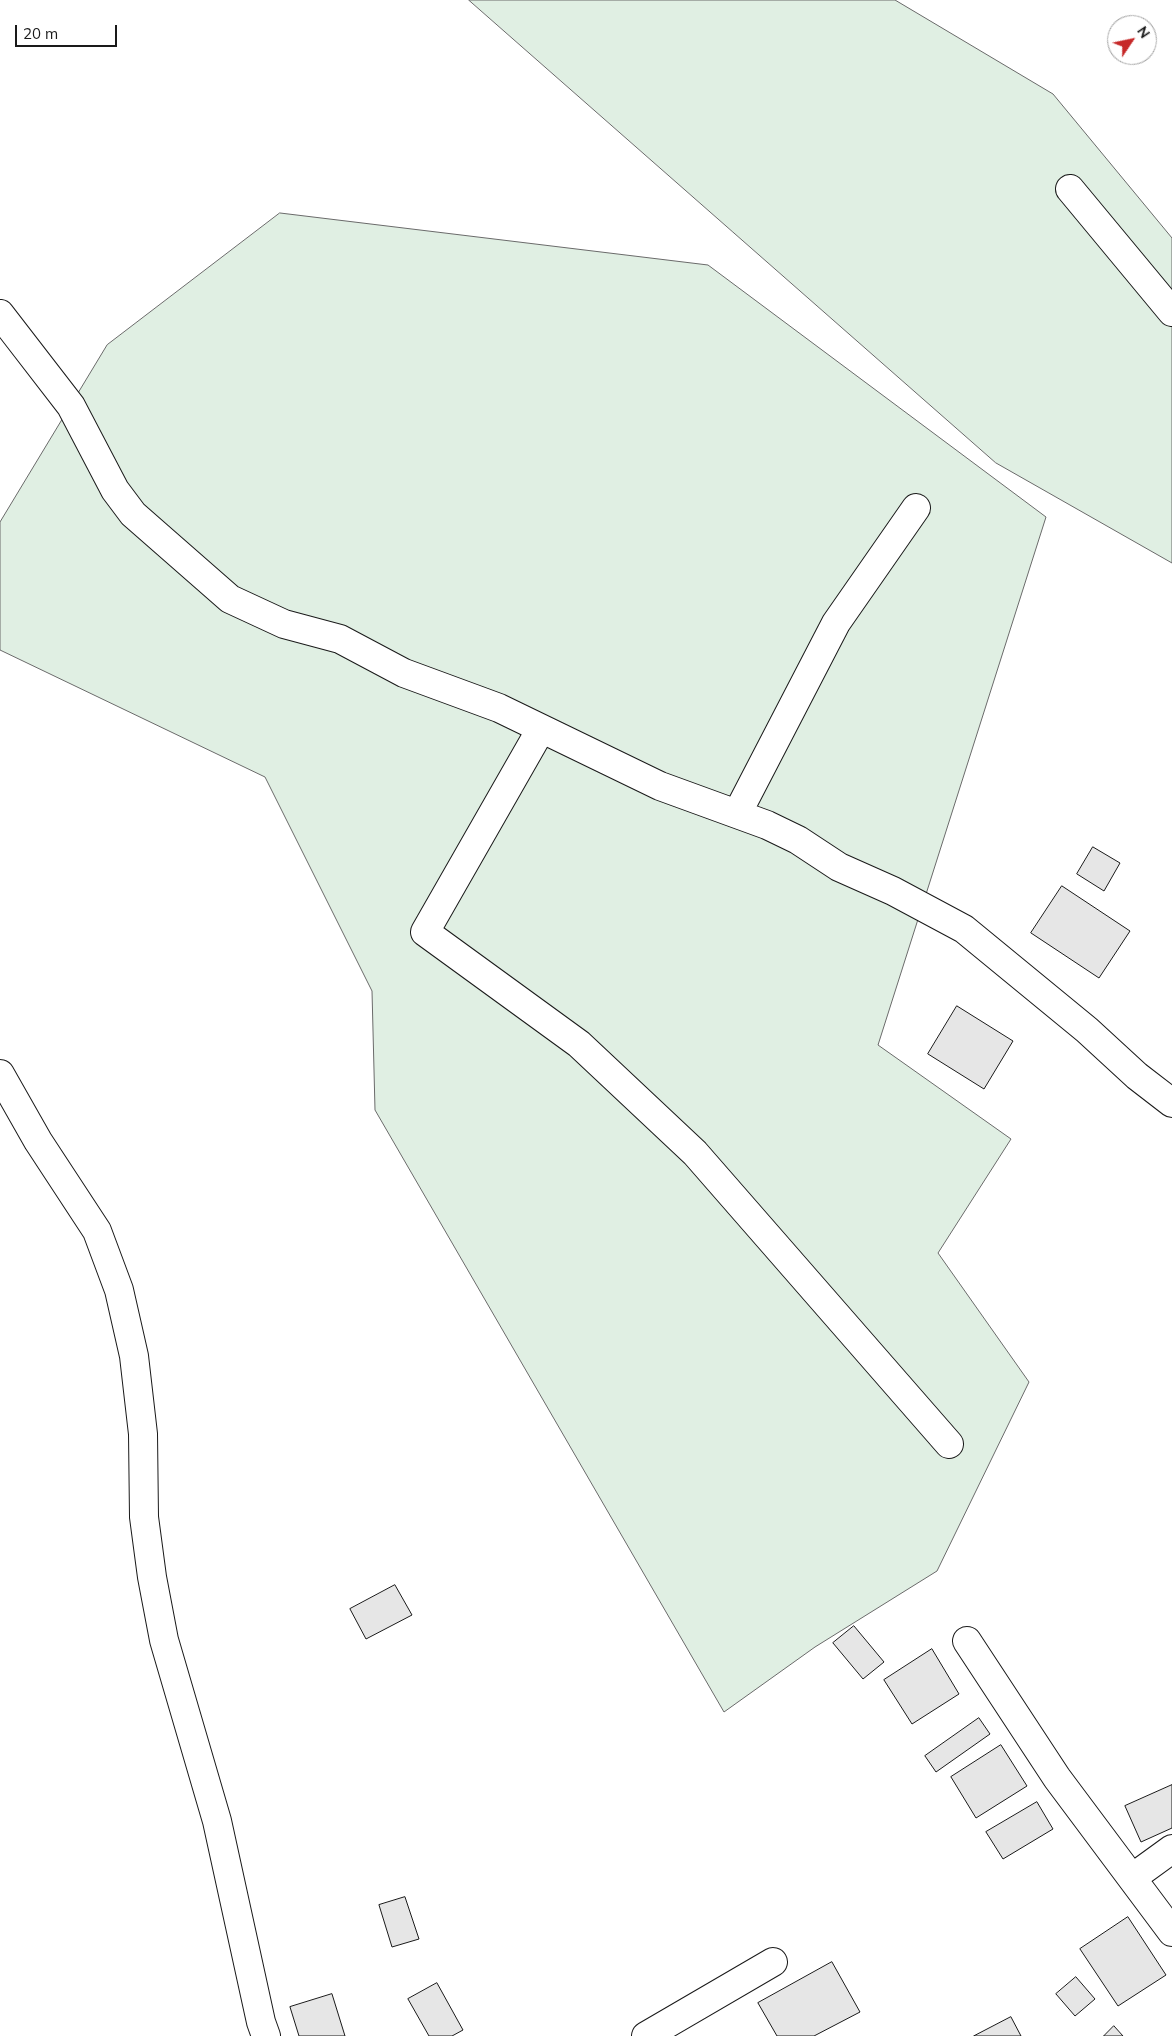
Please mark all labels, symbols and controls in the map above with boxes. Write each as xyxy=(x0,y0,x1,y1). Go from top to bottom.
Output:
scale bar xyxy=(18,15,120,47)
north arrow xyxy=(1107,15,1157,65)
text: N xyxy=(1133,23,1154,42)
text: 20 m xyxy=(23,24,58,43)

